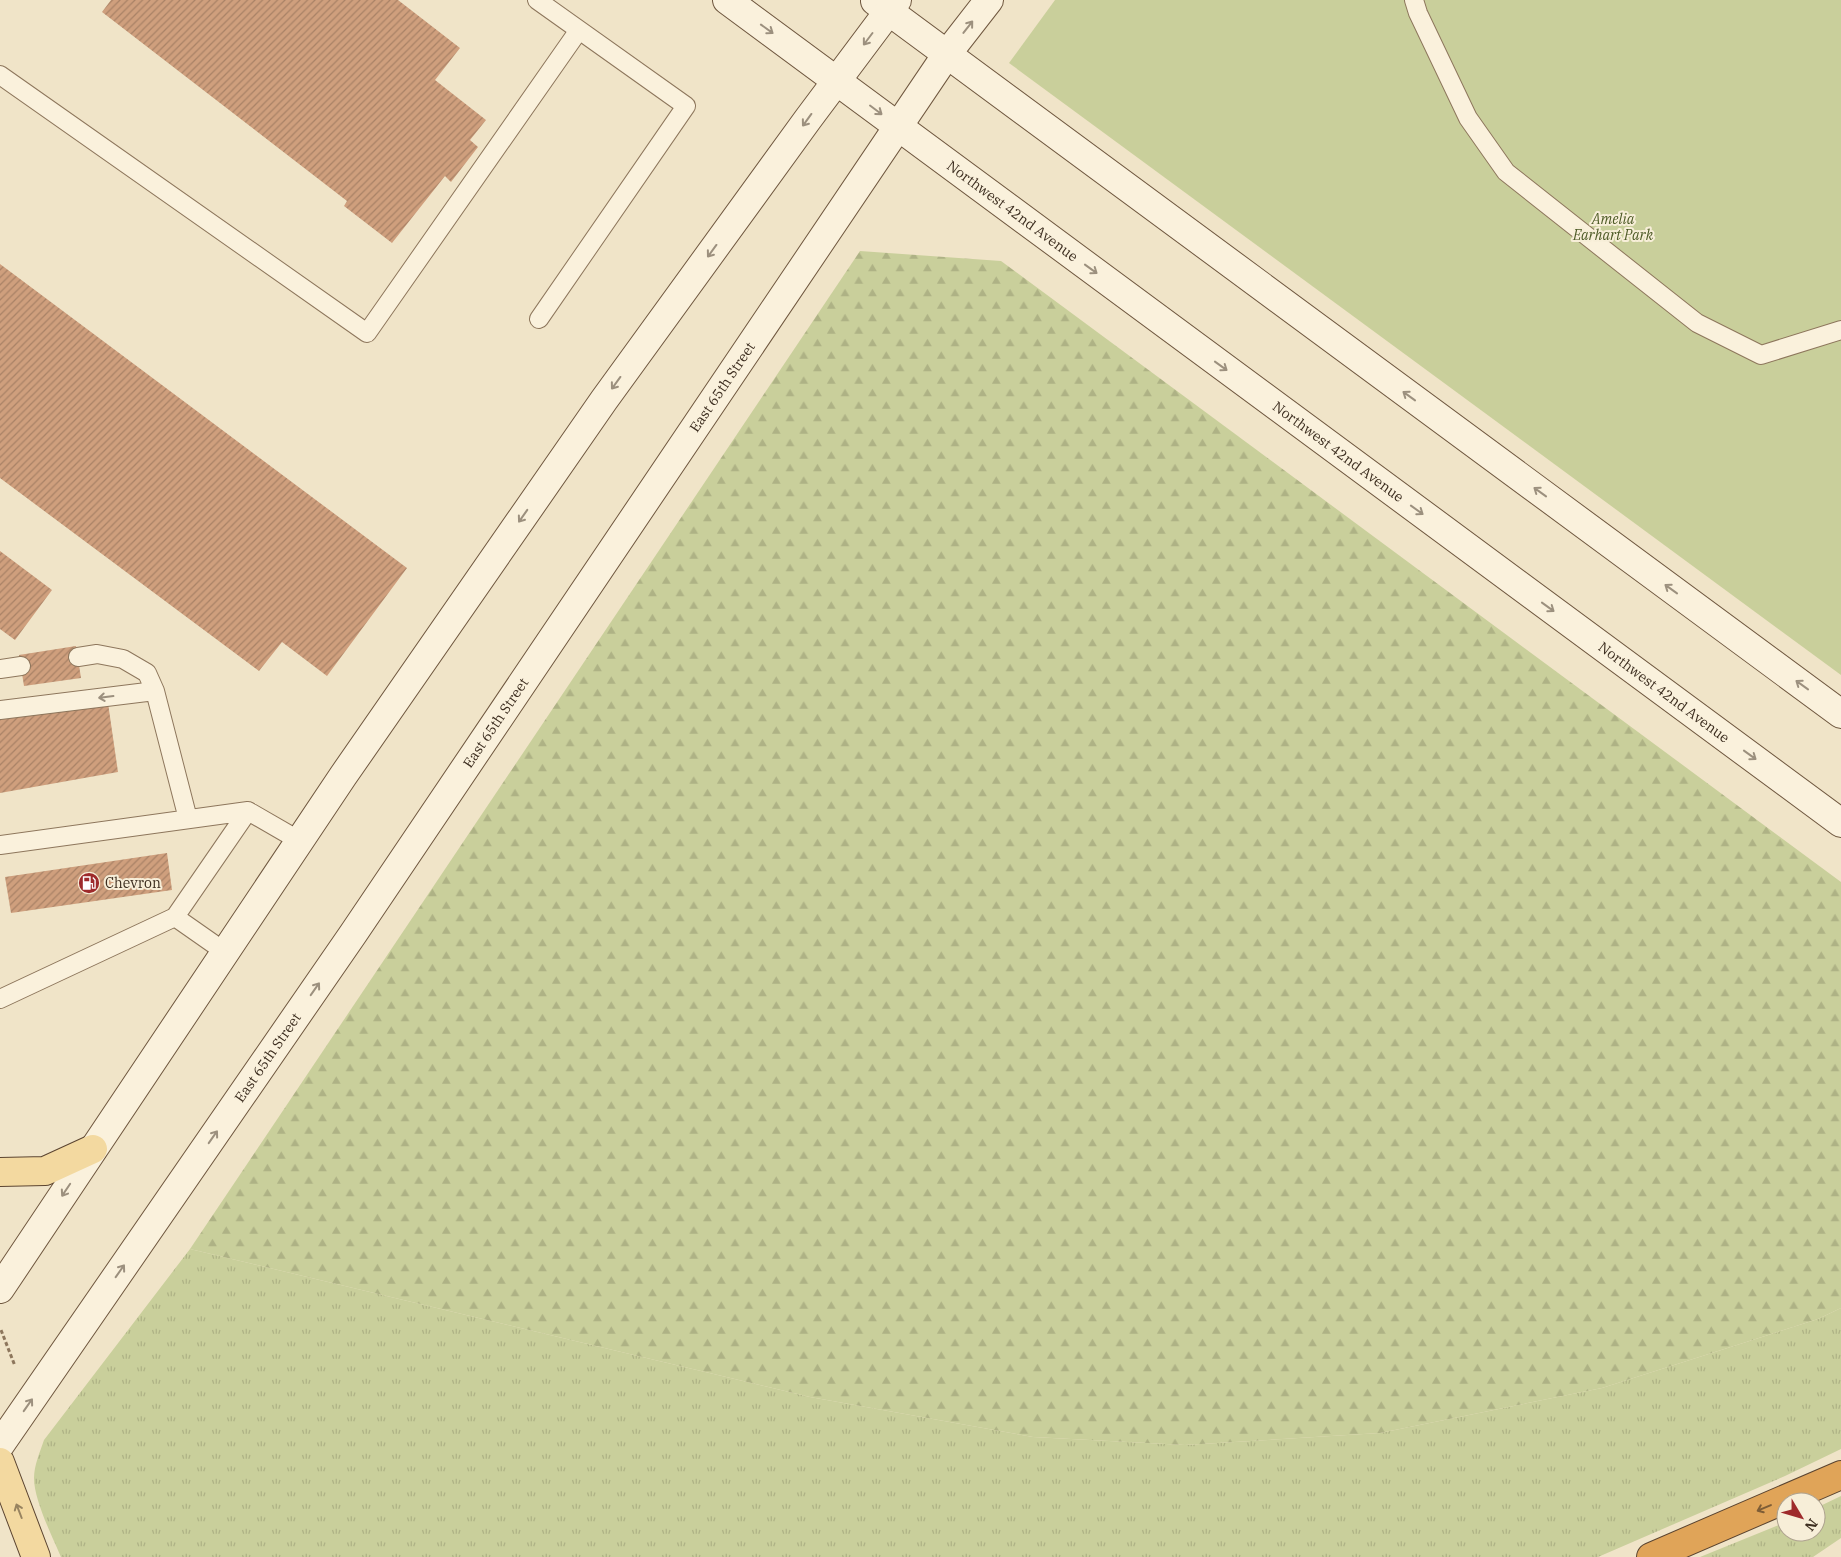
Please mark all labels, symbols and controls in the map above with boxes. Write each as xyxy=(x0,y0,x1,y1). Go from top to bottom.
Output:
one-way arrow xyxy=(963,21,974,34)
one-way arrow xyxy=(760,24,774,34)
one-way arrow xyxy=(862,32,873,45)
one-way arrow xyxy=(869,105,883,115)
one-way arrow xyxy=(802,113,813,126)
street label: Northwest 42nd Avenue xyxy=(943,157,1082,265)
park label: Amelia Earhart Park xyxy=(1572,210,1654,244)
one-way arrow xyxy=(707,244,717,258)
one-way arrow xyxy=(1083,264,1097,274)
street label: East 65th Street xyxy=(685,339,759,435)
one-way arrow xyxy=(1214,360,1227,371)
one-way arrow xyxy=(611,376,622,389)
one-way arrow xyxy=(1403,390,1416,401)
street label: Northwest 42nd Avenue xyxy=(1269,397,1407,506)
one-way arrow xyxy=(1533,487,1547,497)
one-way arrow xyxy=(1410,505,1423,516)
one-way arrow xyxy=(518,509,528,523)
one-way arrow xyxy=(1665,583,1678,594)
one-way arrow xyxy=(1541,602,1555,612)
street label: Northwest 42nd Avenue xyxy=(1595,638,1733,747)
street label: East 65th Street xyxy=(459,674,532,771)
one-way arrow xyxy=(1795,680,1809,690)
one-way arrow xyxy=(98,692,114,702)
one-way arrow xyxy=(1742,750,1756,760)
fuel station icon: Chevron xyxy=(77,871,101,895)
place label: Chevron xyxy=(105,874,161,892)
one-way arrow xyxy=(310,982,320,996)
street label: East 65th Street xyxy=(231,1009,305,1106)
one-way arrow xyxy=(208,1131,218,1145)
one-way arrow xyxy=(61,1183,71,1197)
one-way arrow xyxy=(115,1264,125,1278)
one-way arrow xyxy=(23,1398,33,1412)
north arrow xyxy=(1776,1492,1826,1542)
one-way arrow xyxy=(14,1504,23,1520)
one-way arrow xyxy=(1757,1504,1772,1514)
text: N xyxy=(1801,1515,1822,1535)

